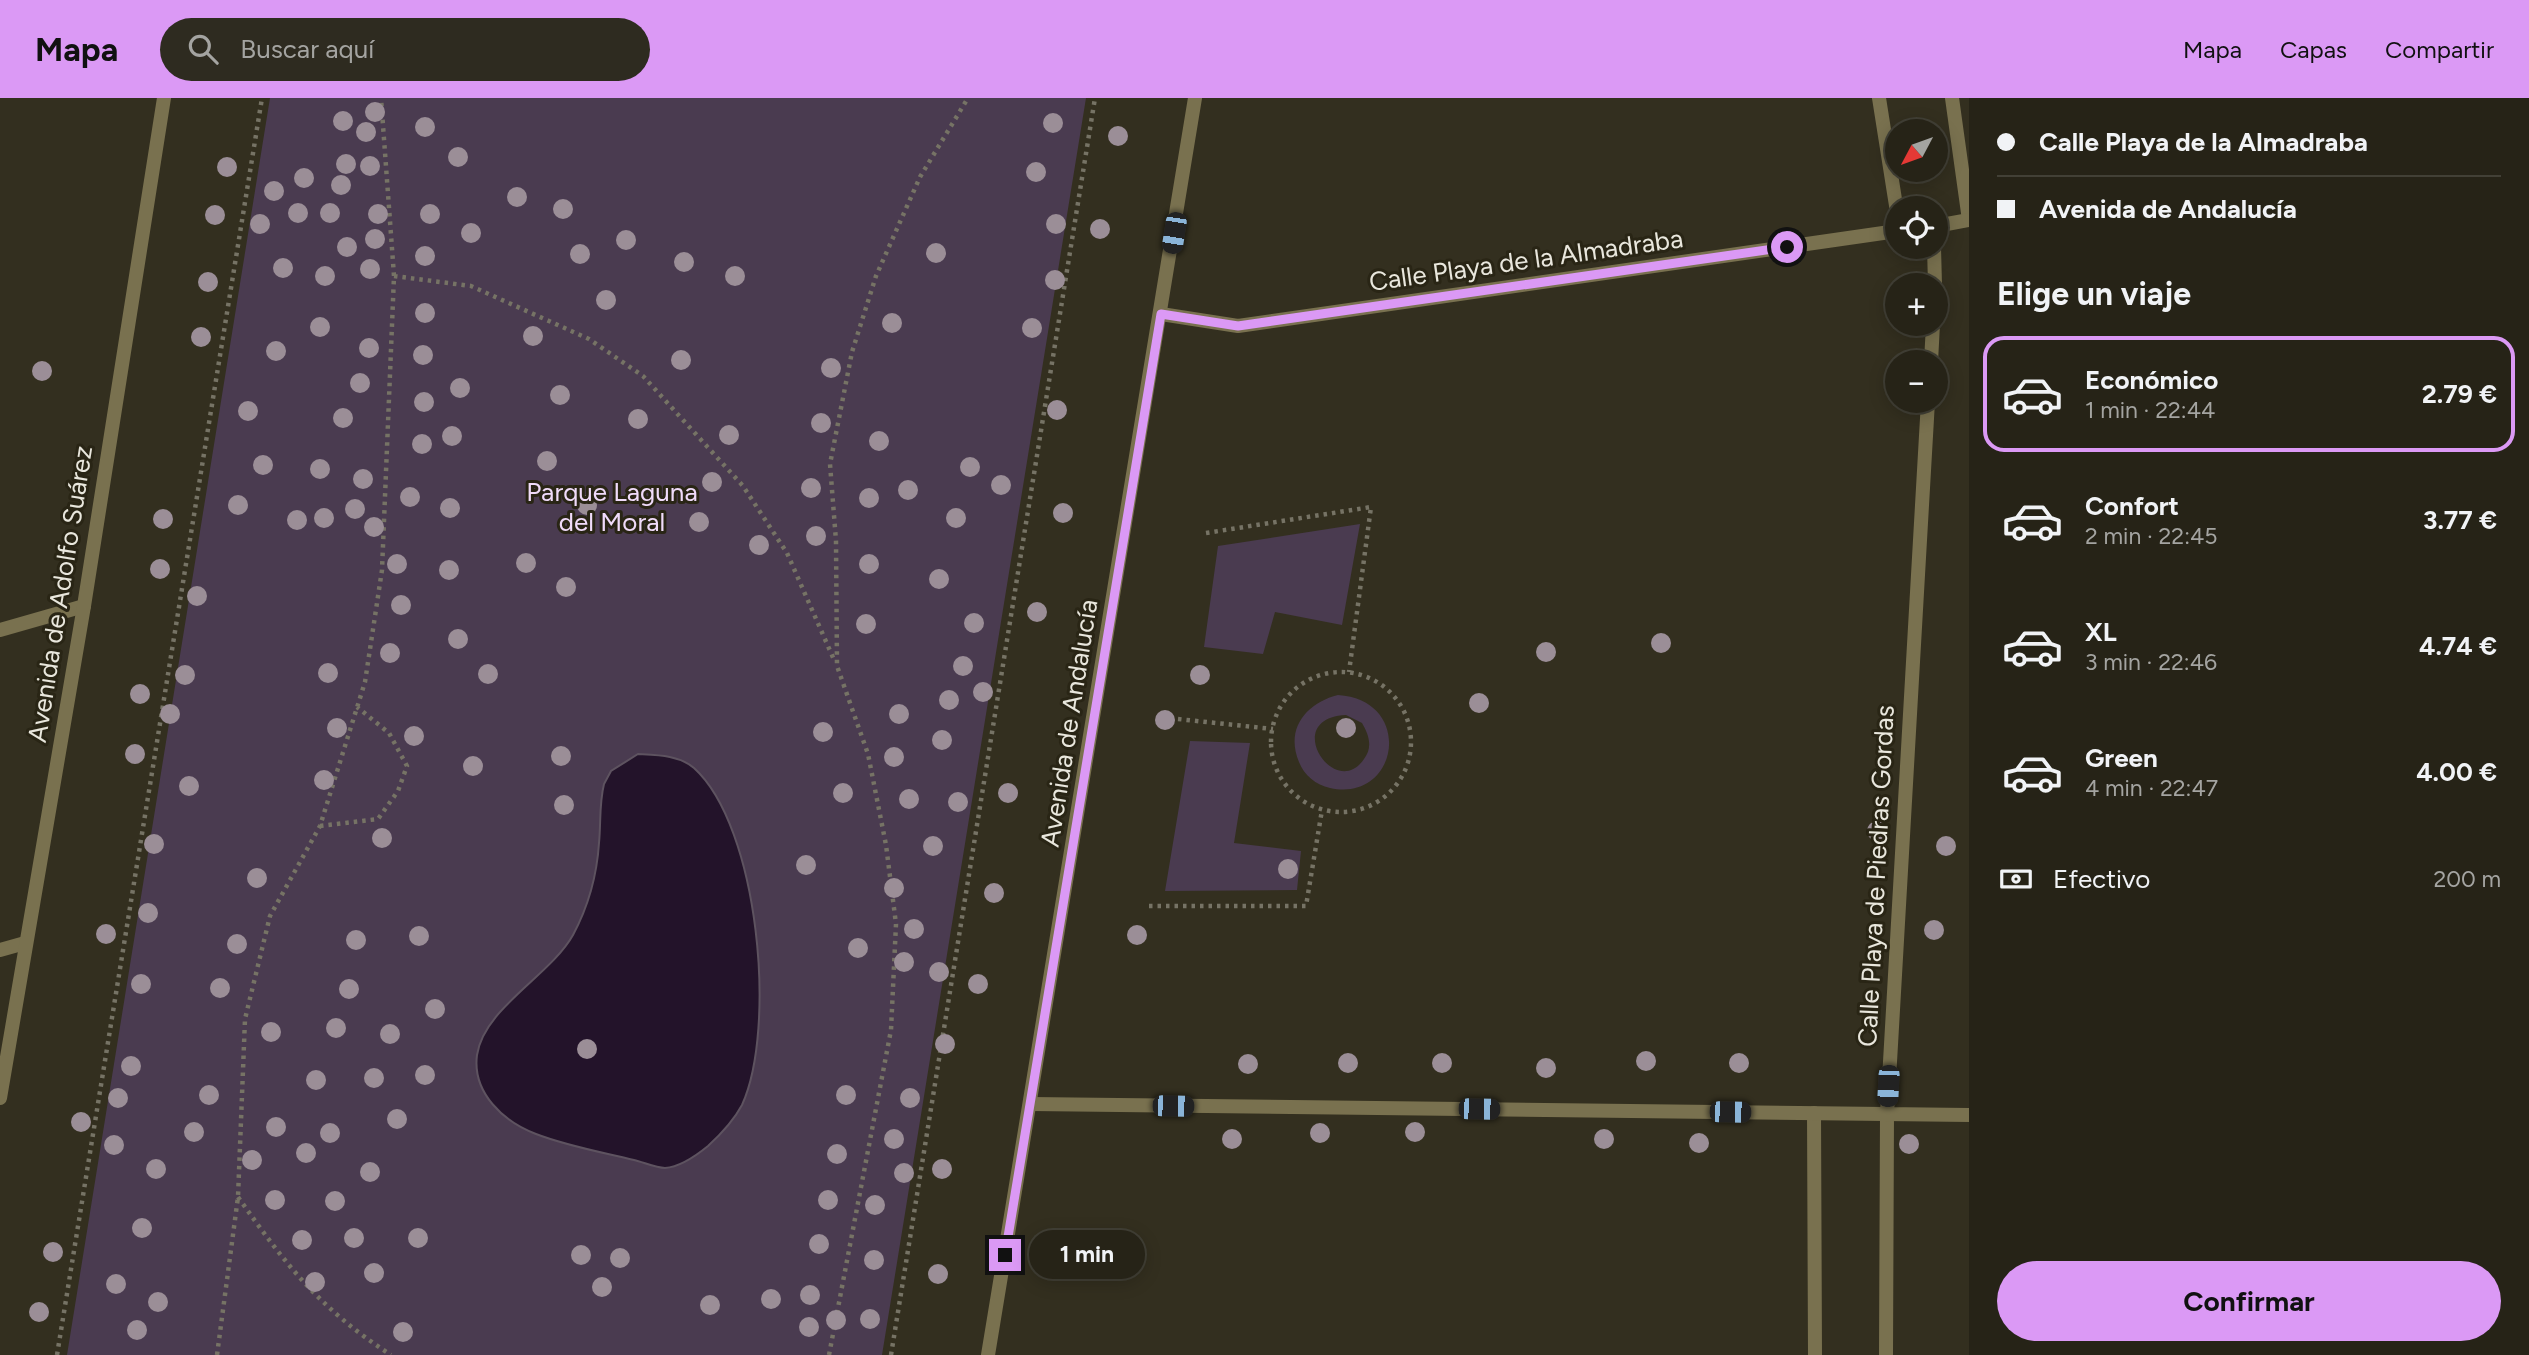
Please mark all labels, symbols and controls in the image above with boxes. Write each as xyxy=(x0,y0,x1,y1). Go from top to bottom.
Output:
search box xyxy=(160,18,650,81)
text: Mapa xyxy=(35,30,118,69)
icon: search xyxy=(184,30,222,68)
text: Buscar aquí xyxy=(240,33,374,65)
text: Mapa xyxy=(2183,35,2242,64)
text: Capas xyxy=(2280,35,2347,64)
text: Compartir xyxy=(2385,35,2494,64)
north arrow xyxy=(1885,119,1948,182)
map controls xyxy=(1885,119,1948,413)
text: Calle Playa de la Almadraba xyxy=(2039,126,2368,158)
text: Avenida de Andalucía xyxy=(2039,193,2297,225)
button: locate xyxy=(1885,196,1948,259)
car xyxy=(1161,211,1188,255)
street label: Calle Playa de la Almadraba xyxy=(1367,222,1685,298)
route start xyxy=(1771,231,1803,263)
button: + xyxy=(1885,273,1948,336)
text: Elige un viaje xyxy=(1997,275,2191,313)
button: − xyxy=(1885,350,1948,413)
icon: car xyxy=(2001,363,2064,426)
text: Económico xyxy=(2085,364,2218,396)
text: 2.79 € xyxy=(2422,378,2497,410)
text: 1 min · 22:44 xyxy=(2085,396,2215,424)
street label: Avenida de Adolfo Suárez xyxy=(21,443,99,745)
park label: Parque Laguna del Moral xyxy=(526,476,698,538)
icon: car xyxy=(2001,489,2064,552)
text: Confort xyxy=(2085,490,2179,522)
text: 3.77 € xyxy=(2423,504,2497,536)
text: 2 min · 22:45 xyxy=(2085,522,2218,550)
street label: Avenida de Andalucía xyxy=(1034,597,1104,849)
icon: car xyxy=(2001,615,2064,678)
text: XL xyxy=(2085,616,2117,648)
text: 4.74 € xyxy=(2419,630,2497,662)
text: 3 min · 22:46 xyxy=(2085,648,2217,676)
street label: Calle Playa de Piedras Gordas xyxy=(1851,704,1901,1048)
icon: car xyxy=(2001,741,2064,804)
text: Green xyxy=(2085,742,2158,774)
text: 4.00 € xyxy=(2416,756,2497,788)
text: 4 min · 22:47 xyxy=(2085,774,2218,802)
icon: cash xyxy=(1997,860,2035,898)
text: Efectivo xyxy=(2053,863,2150,895)
text: 200 m xyxy=(2433,865,2501,893)
car xyxy=(1877,1064,1900,1108)
car xyxy=(1152,1095,1195,1117)
car xyxy=(1458,1098,1501,1120)
car xyxy=(1709,1101,1752,1123)
callout: 1 min xyxy=(1030,1230,1145,1280)
route end xyxy=(989,1239,1021,1271)
text: 1 min xyxy=(1060,1240,1114,1268)
button: Confirmar xyxy=(1997,1261,2501,1341)

